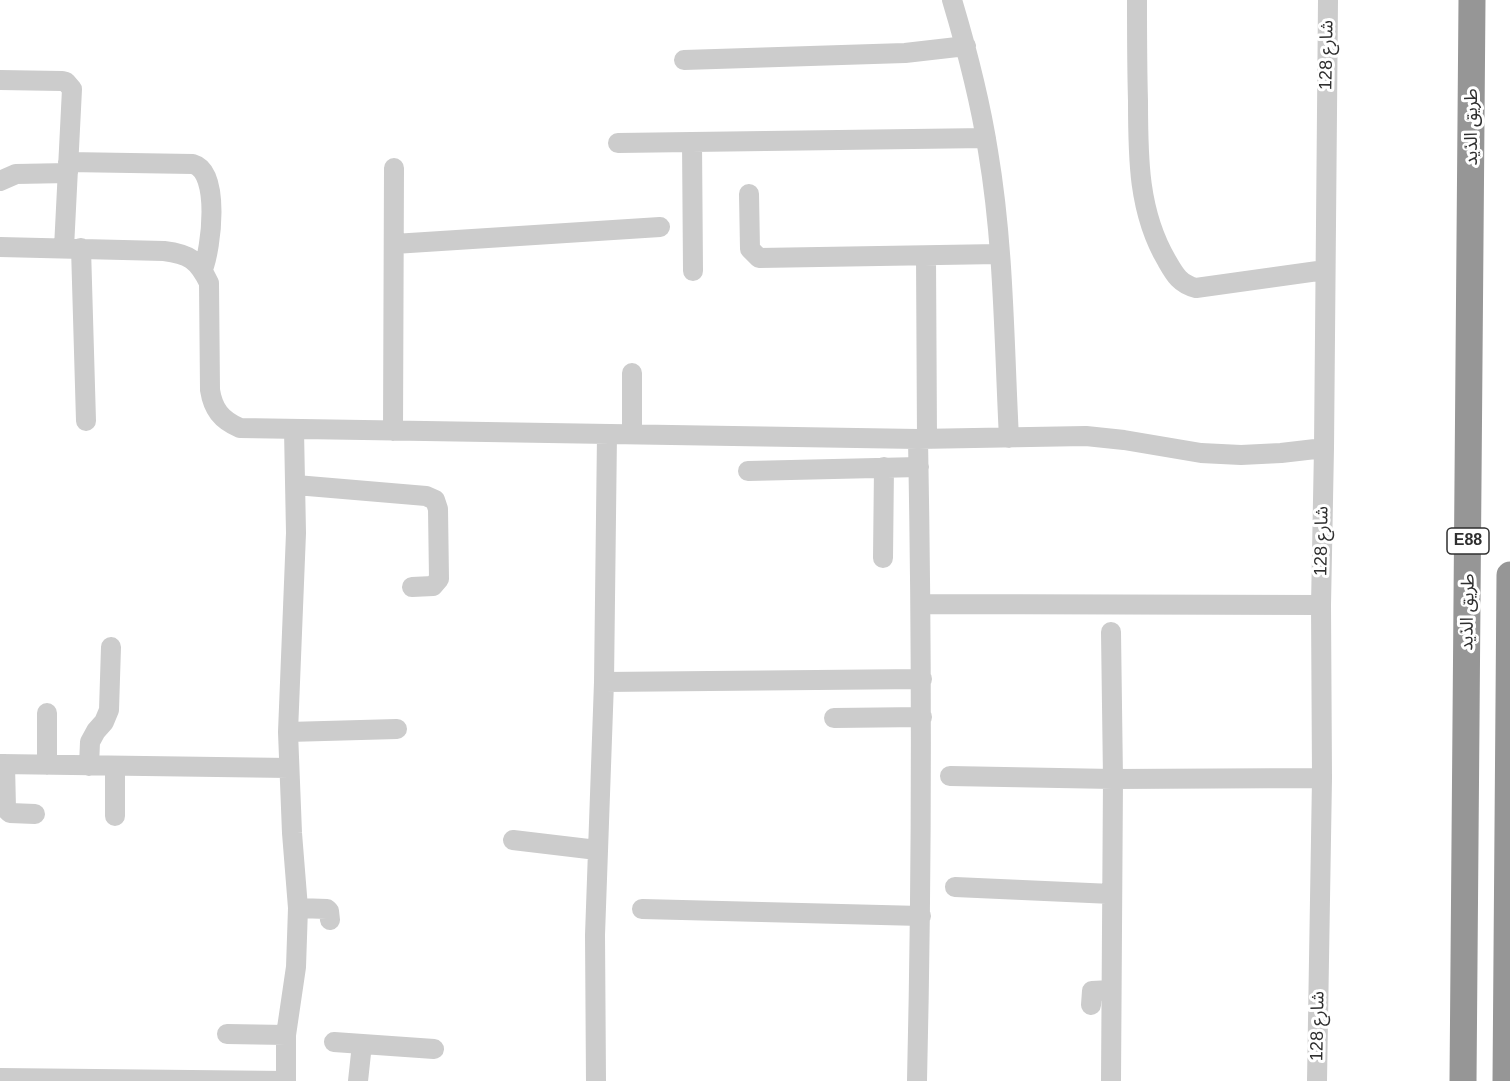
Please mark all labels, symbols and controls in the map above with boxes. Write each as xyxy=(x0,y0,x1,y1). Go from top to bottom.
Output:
street label: شارع 128 xyxy=(1316,20,1338,90)
street label: طريق الذيد xyxy=(1461,88,1483,166)
street label: شارع 128 xyxy=(1311,506,1333,576)
road number: E88 xyxy=(1447,528,1489,554)
street label: طريق الذيد xyxy=(1457,573,1479,651)
street label: شارع 128 xyxy=(1307,991,1329,1061)

